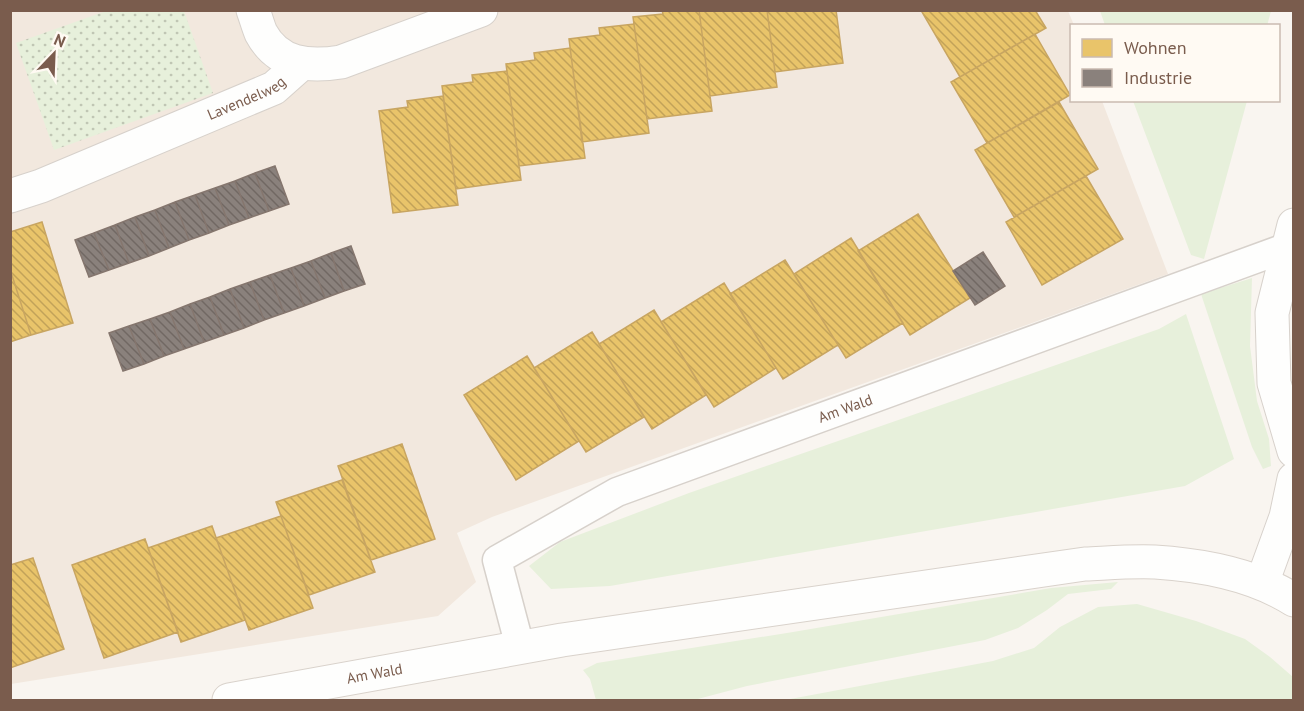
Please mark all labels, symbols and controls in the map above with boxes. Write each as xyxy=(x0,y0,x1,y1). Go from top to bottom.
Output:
north arrow xyxy=(24,24,84,84)
legend xyxy=(1070,24,1280,102)
text: N xyxy=(51,29,69,51)
text: Wohnen xyxy=(1124,36,1186,59)
text: Industrie xyxy=(1124,66,1192,89)
street label: Lavendelweg xyxy=(204,72,290,124)
street label: Am Wald xyxy=(815,390,875,427)
street label: Am Wald xyxy=(345,659,404,688)

